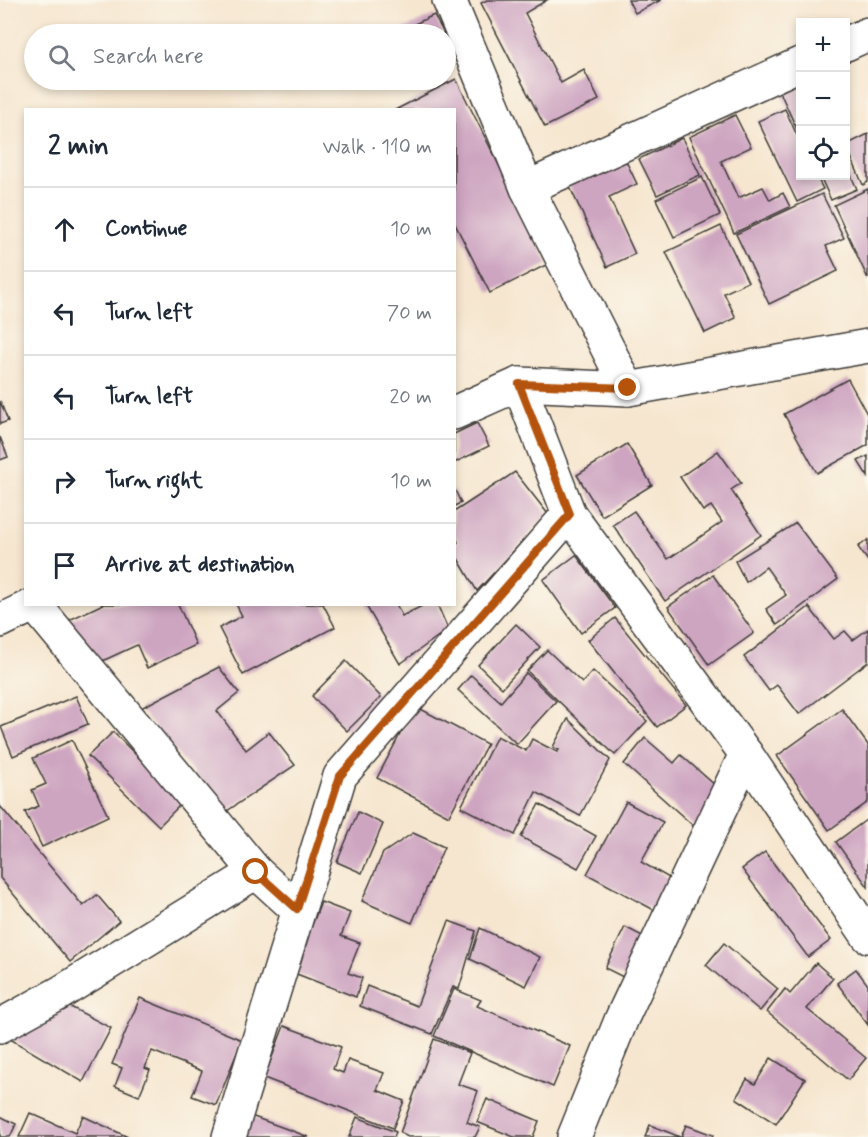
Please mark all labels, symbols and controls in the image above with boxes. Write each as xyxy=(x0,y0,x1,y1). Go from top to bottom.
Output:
map controls xyxy=(796,18,850,180)
button: + xyxy=(796,18,850,72)
search box xyxy=(24,24,456,90)
icon: search xyxy=(45,41,78,74)
text: Search here xyxy=(93,43,204,71)
button: − xyxy=(796,72,850,126)
button: locate xyxy=(796,126,850,180)
text: 2 min xyxy=(48,130,109,164)
text: Walk · 110 m xyxy=(323,134,432,161)
icon: ahead xyxy=(48,213,81,246)
text: Continue xyxy=(105,215,187,243)
text: 10 m xyxy=(390,216,432,243)
icon: left xyxy=(48,297,81,330)
text: Turn left xyxy=(105,299,193,327)
text: 70 m xyxy=(387,300,432,327)
route end xyxy=(614,374,640,400)
icon: left xyxy=(48,381,81,414)
text: Turn left xyxy=(105,383,193,411)
text: 20 m xyxy=(389,384,432,411)
icon: right xyxy=(48,465,81,498)
text: Turn right xyxy=(105,467,203,495)
text: 10 m xyxy=(390,468,432,495)
icon: arrive xyxy=(48,549,81,582)
text: Arrive at destination xyxy=(105,551,295,579)
route start xyxy=(242,858,268,884)

